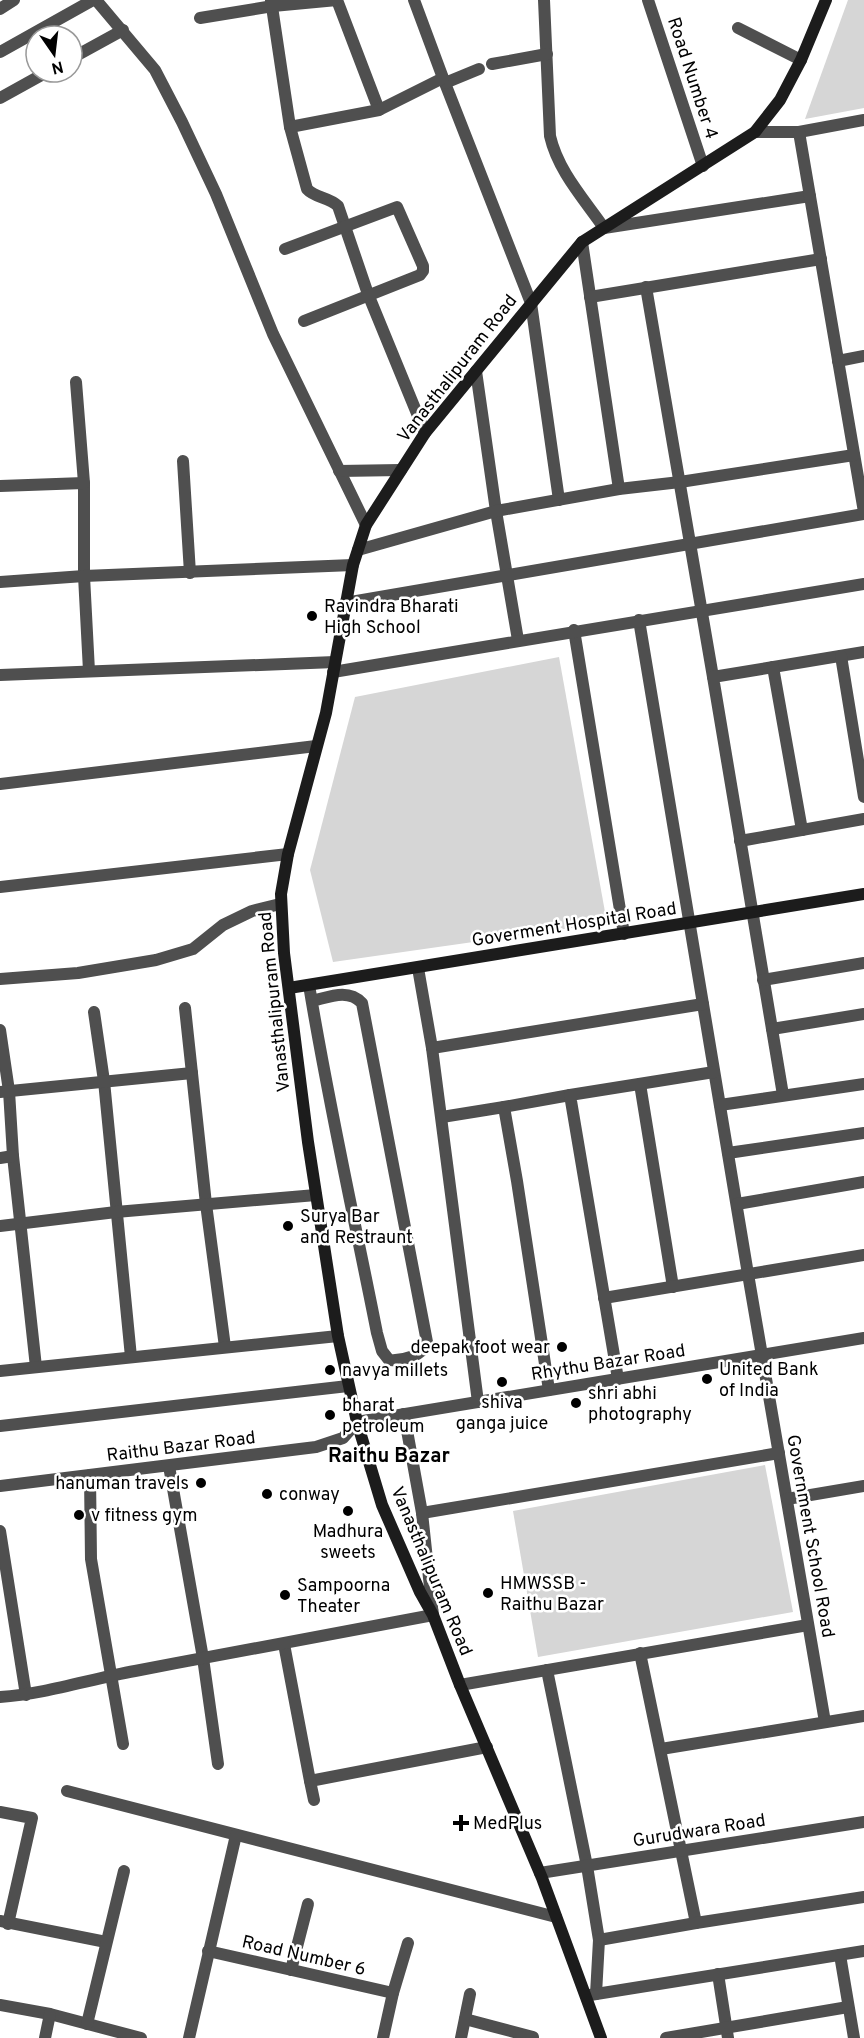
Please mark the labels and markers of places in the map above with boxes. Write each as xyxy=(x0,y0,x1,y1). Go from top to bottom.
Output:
place label: Ravindra Bharati High School xyxy=(324,596,458,640)
marker: Ravindra Bharati High School xyxy=(305,609,319,623)
place label: Surya Bar and Restraunt xyxy=(300,1206,413,1250)
marker: Surya Bar and Restraunt xyxy=(281,1219,295,1233)
place label: deepak foot wear xyxy=(411,1337,550,1360)
marker: deepak foot wear xyxy=(555,1340,569,1354)
place label: United Bank of India xyxy=(719,1359,818,1403)
place label: navya millets xyxy=(342,1360,448,1383)
marker: navya millets xyxy=(323,1363,337,1377)
marker: United Bank of India xyxy=(700,1372,714,1386)
marker: shiva ganga juice xyxy=(495,1375,509,1389)
place label: shri abhi photography xyxy=(588,1383,692,1427)
place label: shiva ganga juice xyxy=(456,1392,548,1436)
place label: bharat petroleum xyxy=(342,1395,425,1439)
marker: shri abhi photography xyxy=(569,1396,583,1410)
marker: bharat petroleum xyxy=(323,1408,337,1422)
place label: hanuman travels xyxy=(55,1473,189,1496)
marker: hanuman travels xyxy=(194,1476,208,1490)
place label: conway xyxy=(279,1484,340,1507)
marker: conway xyxy=(260,1487,274,1501)
marker: Madhura sweets xyxy=(341,1504,355,1518)
place label: v fitness gym xyxy=(91,1505,197,1528)
marker: v fitness gym xyxy=(72,1508,86,1522)
place label: Madhura sweets xyxy=(313,1521,383,1565)
place label: HMWSSB - Raithu Bazar xyxy=(500,1573,604,1617)
place label: Sampoorna Theater xyxy=(297,1575,390,1619)
marker: HMWSSB - Raithu Bazar xyxy=(481,1586,495,1600)
marker: Sampoorna Theater xyxy=(278,1588,292,1602)
place label: MedPlus xyxy=(473,1813,542,1836)
marker: MedPlus xyxy=(454,1816,468,1830)

